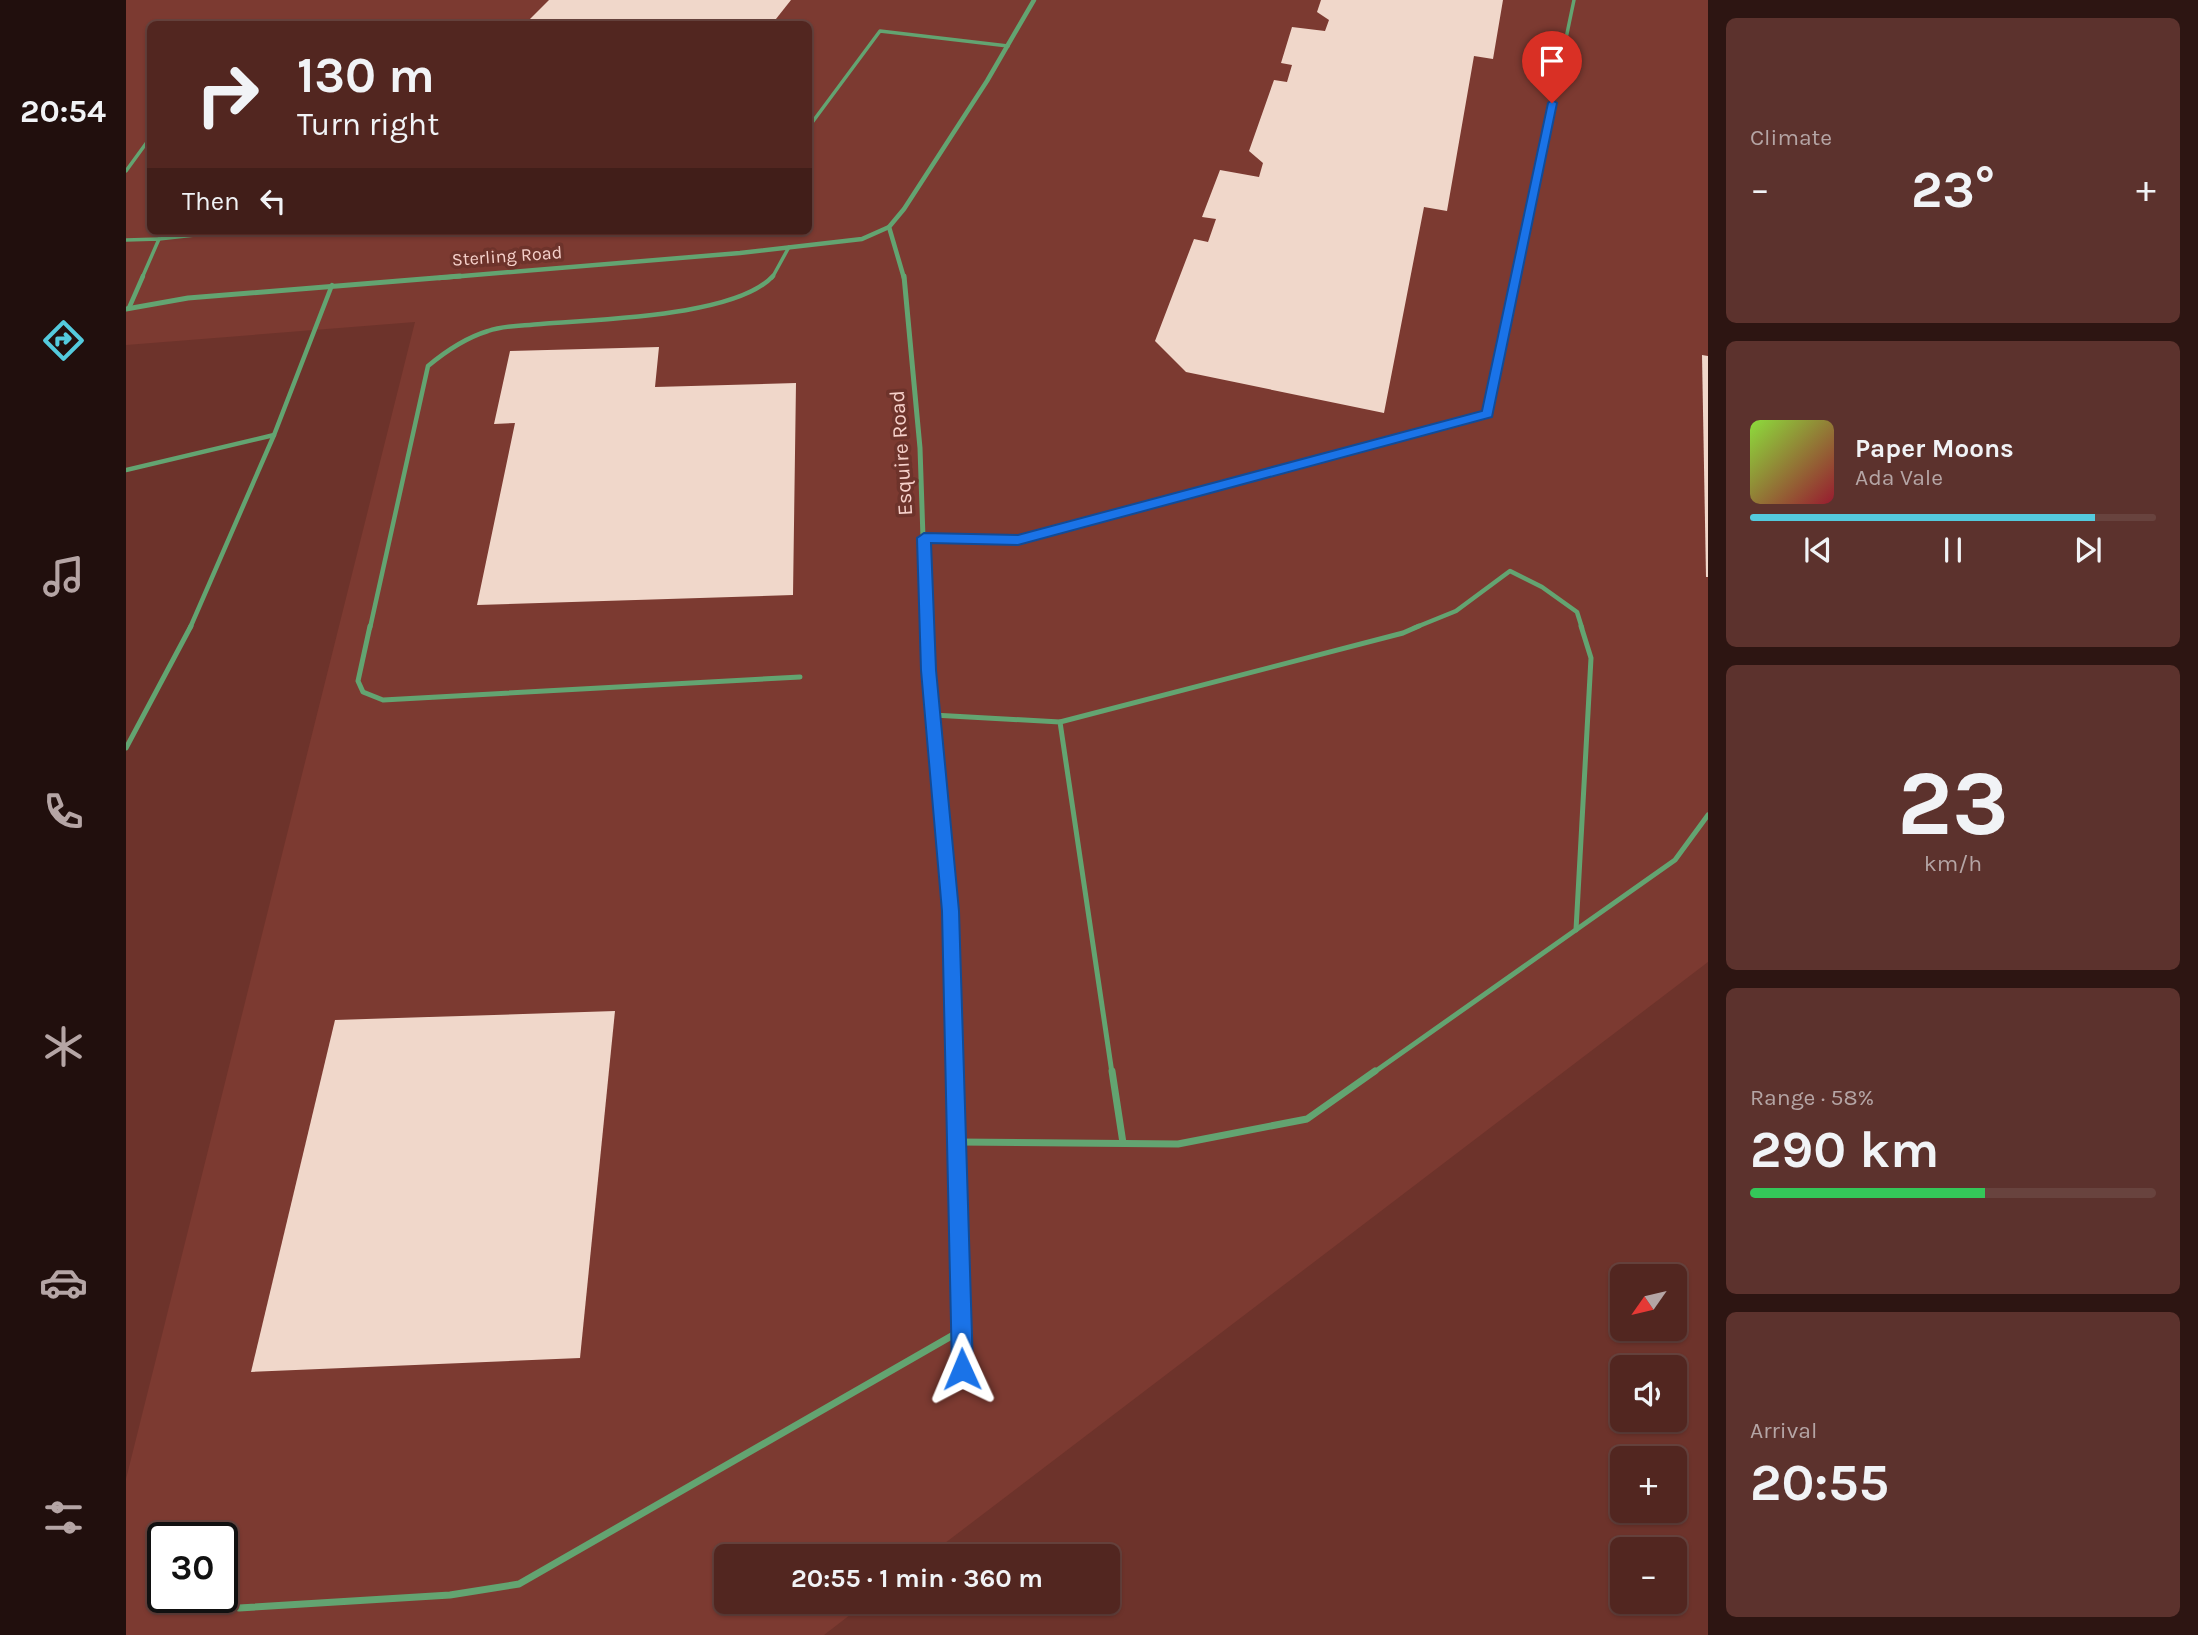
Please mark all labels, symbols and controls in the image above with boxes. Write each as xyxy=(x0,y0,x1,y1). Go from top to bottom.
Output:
pin xyxy=(1522,31,1582,103)
icon: arrive xyxy=(1533,42,1571,80)
text: 130 m xyxy=(297,47,435,104)
icon: right xyxy=(182,49,273,140)
text: 20:54 xyxy=(20,93,106,130)
text: Turn right xyxy=(297,106,439,143)
text: Climate xyxy=(1750,124,1832,151)
text: 23° xyxy=(1911,159,1995,220)
text: − xyxy=(1750,167,1770,212)
text: + xyxy=(2136,167,2156,212)
icon: left xyxy=(254,182,292,220)
text: Then xyxy=(182,186,240,217)
street label: Sterling Road xyxy=(451,241,563,271)
icon: directions xyxy=(39,316,88,365)
street label: Esquire Road xyxy=(885,389,917,517)
text: Paper Moons xyxy=(1855,433,2014,464)
text: Ada Vale xyxy=(1855,464,1943,491)
icon: previous xyxy=(1799,531,1837,569)
icon: pause xyxy=(1934,531,1972,569)
icon: next xyxy=(2069,531,2107,569)
icon: music xyxy=(39,552,88,601)
text: 23 xyxy=(1897,751,2009,857)
icon: phone xyxy=(39,787,88,836)
text: km/h xyxy=(1924,850,1982,877)
icon: climate xyxy=(39,1022,88,1071)
text: Range · 58% xyxy=(1750,1084,1874,1111)
text: 290 km xyxy=(1750,1119,1939,1180)
icon: car xyxy=(39,1258,88,1307)
north arrow xyxy=(1610,1264,1687,1340)
map controls xyxy=(1610,1264,1687,1614)
position arrow xyxy=(925,1332,999,1406)
button: sound xyxy=(1610,1355,1687,1432)
text: Arrival xyxy=(1750,1417,1817,1444)
button: + xyxy=(1610,1446,1687,1523)
text: 20:55 xyxy=(1750,1452,1889,1513)
icon: filters xyxy=(39,1493,88,1542)
speed limit sign: 30 xyxy=(147,1522,238,1613)
button: − xyxy=(1610,1537,1687,1614)
text: 20:55 · 1 min · 360 m xyxy=(791,1563,1043,1594)

